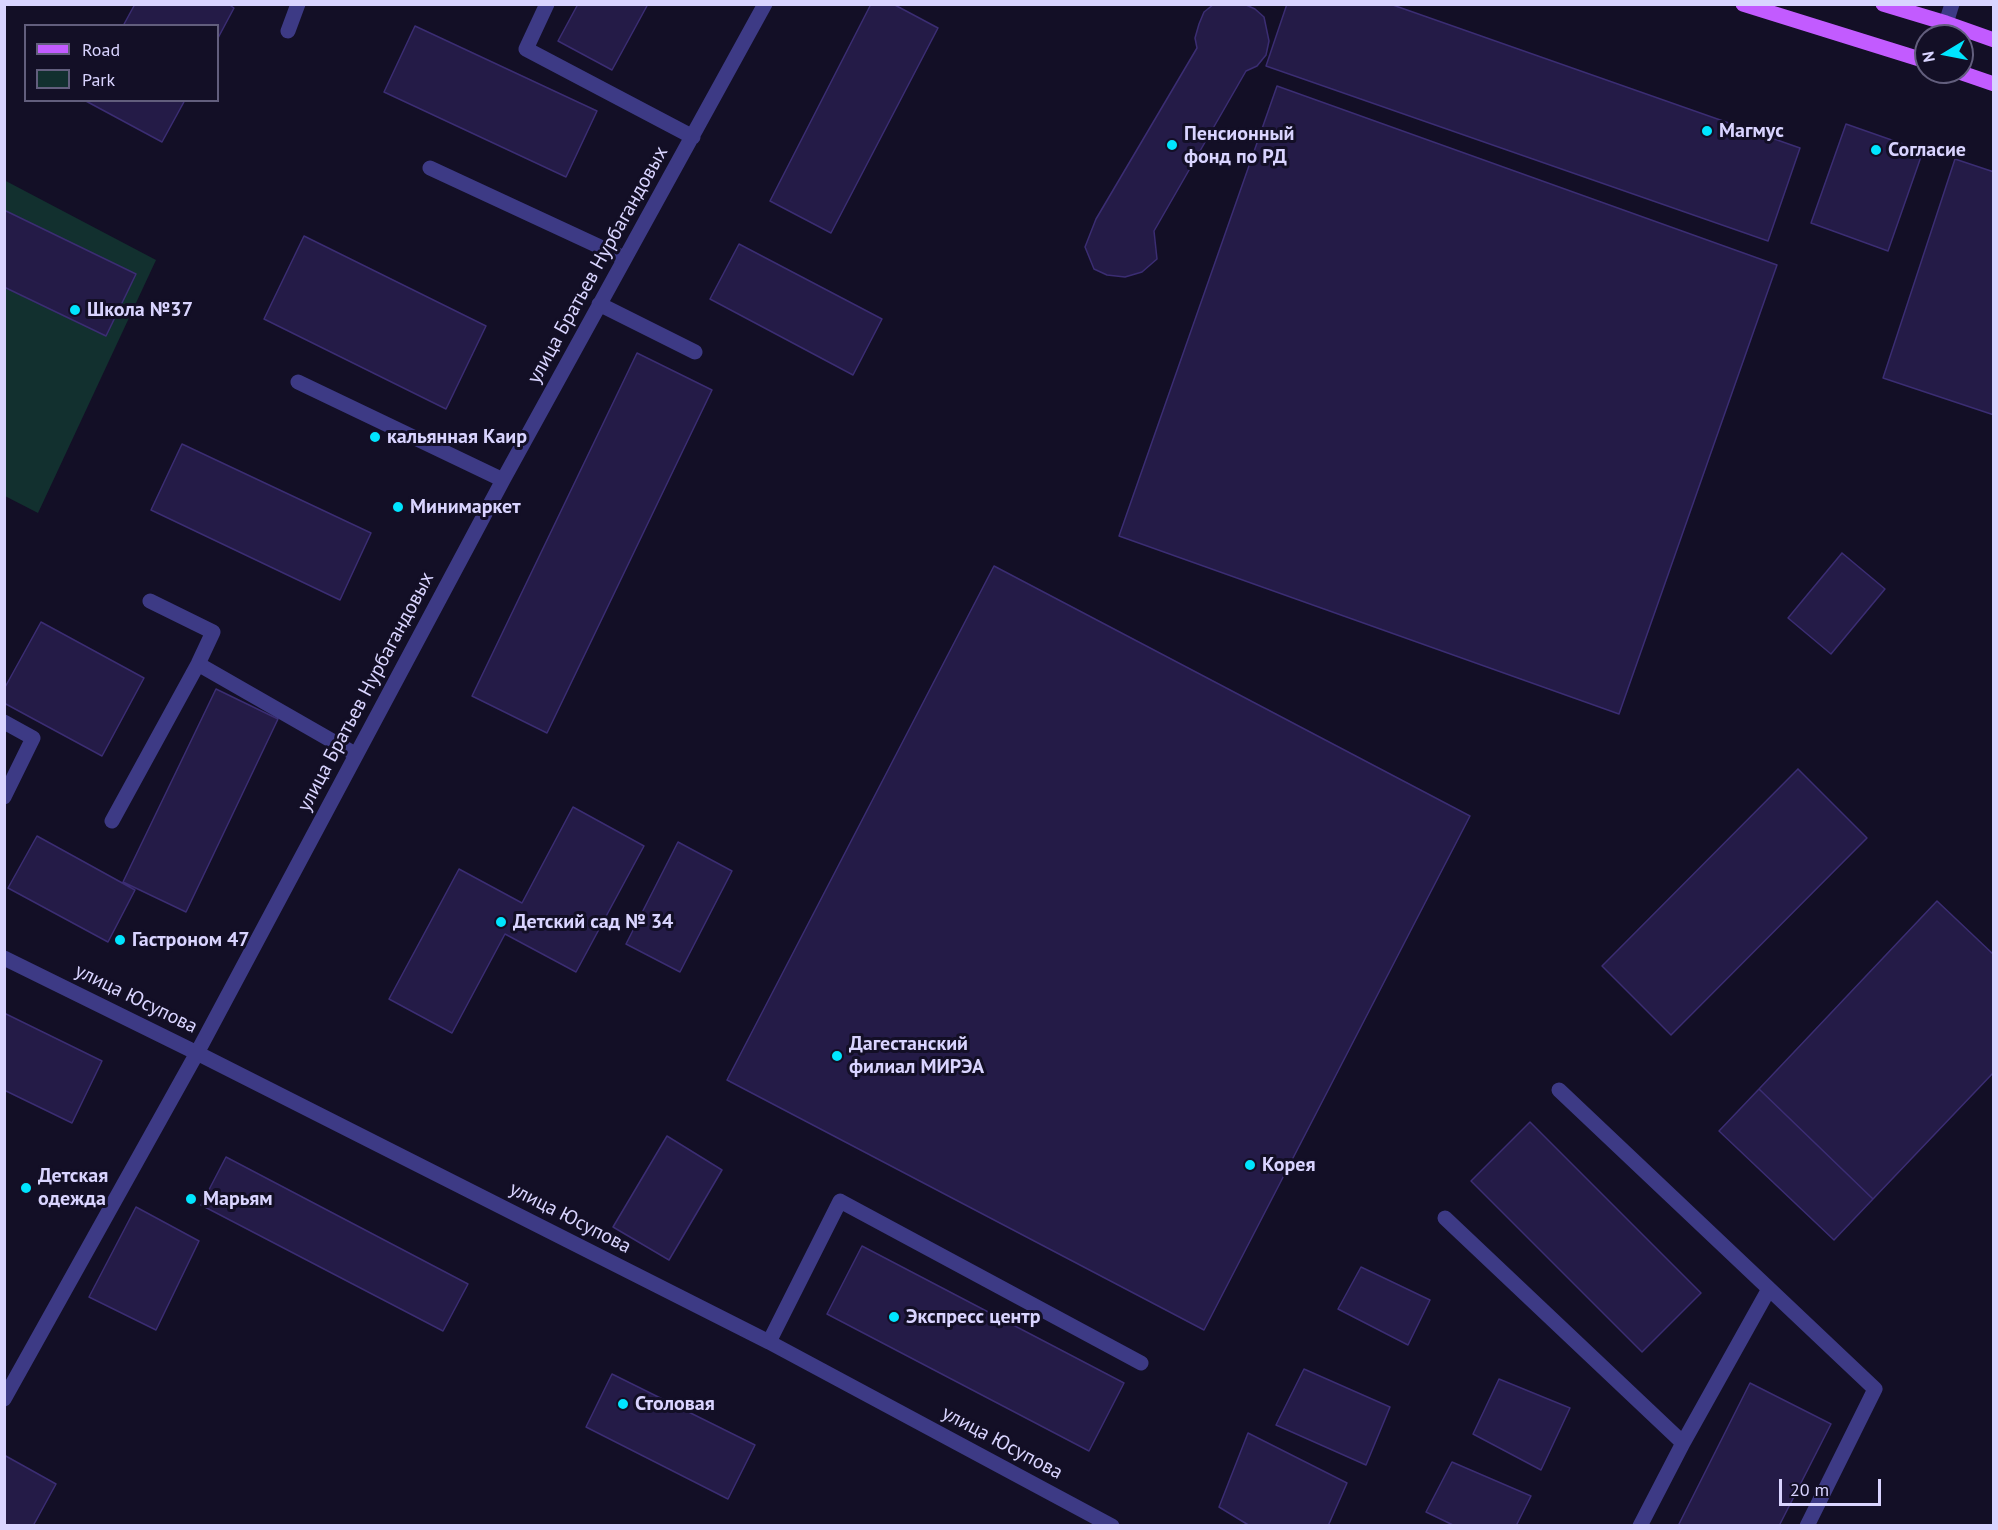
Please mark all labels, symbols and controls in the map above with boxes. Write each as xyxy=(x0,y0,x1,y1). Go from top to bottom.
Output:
legend xyxy=(24,24,219,102)
north arrow xyxy=(1914,24,1974,84)
text: Road xyxy=(82,38,120,61)
text: N xyxy=(1917,50,1939,64)
text: Park xyxy=(82,68,115,91)
place label: Магмус xyxy=(1719,119,1784,143)
place label: Пенсионный фонд по РД xyxy=(1184,122,1294,169)
marker: Магмус xyxy=(1700,124,1714,138)
marker: Пенсионный фонд по РД xyxy=(1165,138,1179,152)
place label: Согласие xyxy=(1888,138,1966,162)
street label: улица Братьев Нурбагандовых xyxy=(523,142,673,388)
marker: Согласие xyxy=(1869,143,1883,157)
place label: Школа №37 xyxy=(87,298,193,322)
marker: Школа №37 xyxy=(68,303,82,317)
place label: кальянная Каир xyxy=(387,425,527,449)
marker: кальянная Каир xyxy=(368,430,382,444)
place label: Минимаркет xyxy=(410,495,521,519)
marker: Минимаркет xyxy=(391,500,405,514)
street label: улица Братьев Нурбагандовых xyxy=(293,568,439,816)
place label: Детский сад № 34 xyxy=(513,910,673,934)
marker: Детский сад № 34 xyxy=(494,915,508,929)
place label: Гастроном 47 xyxy=(132,928,250,952)
marker: Гастроном 47 xyxy=(113,933,127,947)
street label: улица Юсупова xyxy=(71,959,201,1039)
place label: Дагестанский филиал МИРЭА xyxy=(849,1032,984,1079)
marker: Дагестанский филиал МИРЭА xyxy=(830,1049,844,1063)
place label: Корея xyxy=(1262,1153,1315,1177)
marker: Корея xyxy=(1243,1158,1257,1172)
place label: Детская одежда xyxy=(38,1164,108,1211)
street label: улица Юсупова xyxy=(505,1177,635,1259)
marker: Детская одежда xyxy=(19,1181,33,1195)
place label: Марьям xyxy=(203,1187,273,1211)
marker: Марьям xyxy=(184,1192,198,1206)
place label: Экспресс центр xyxy=(906,1305,1040,1329)
marker: Экспресс центр xyxy=(887,1310,901,1324)
place label: Столовая xyxy=(635,1392,715,1416)
marker: Столовая xyxy=(616,1397,630,1411)
street label: улица Юсупова xyxy=(937,1401,1067,1485)
scale bar xyxy=(1782,1467,1884,1505)
text: 20 m xyxy=(1790,1478,1829,1501)

